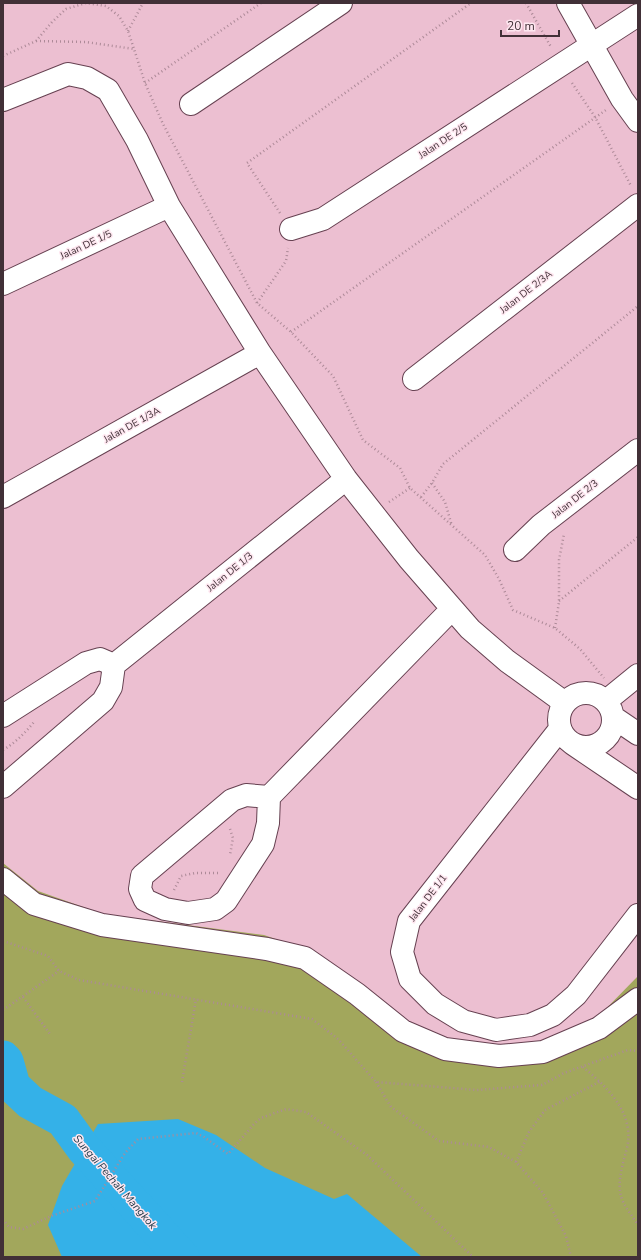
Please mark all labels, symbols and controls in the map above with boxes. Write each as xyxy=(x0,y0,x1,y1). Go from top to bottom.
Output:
scale bar xyxy=(501,12,559,38)
text: 20 m xyxy=(507,18,535,34)
street label: Jalan DE 2/5 xyxy=(415,120,470,163)
street label: Jalan DE 1/5 xyxy=(57,227,114,264)
street label: Jalan DE 2/3A xyxy=(496,267,556,318)
street label: Jalan DE 1/3A xyxy=(100,403,164,447)
street label: Jalan DE 2/3 xyxy=(548,476,601,522)
street label: Jalan DE 1/3 xyxy=(203,549,256,596)
street label: Jalan DE 1/1 xyxy=(405,872,450,925)
water label: Sungai Pechah Mangkok xyxy=(70,1132,161,1233)

